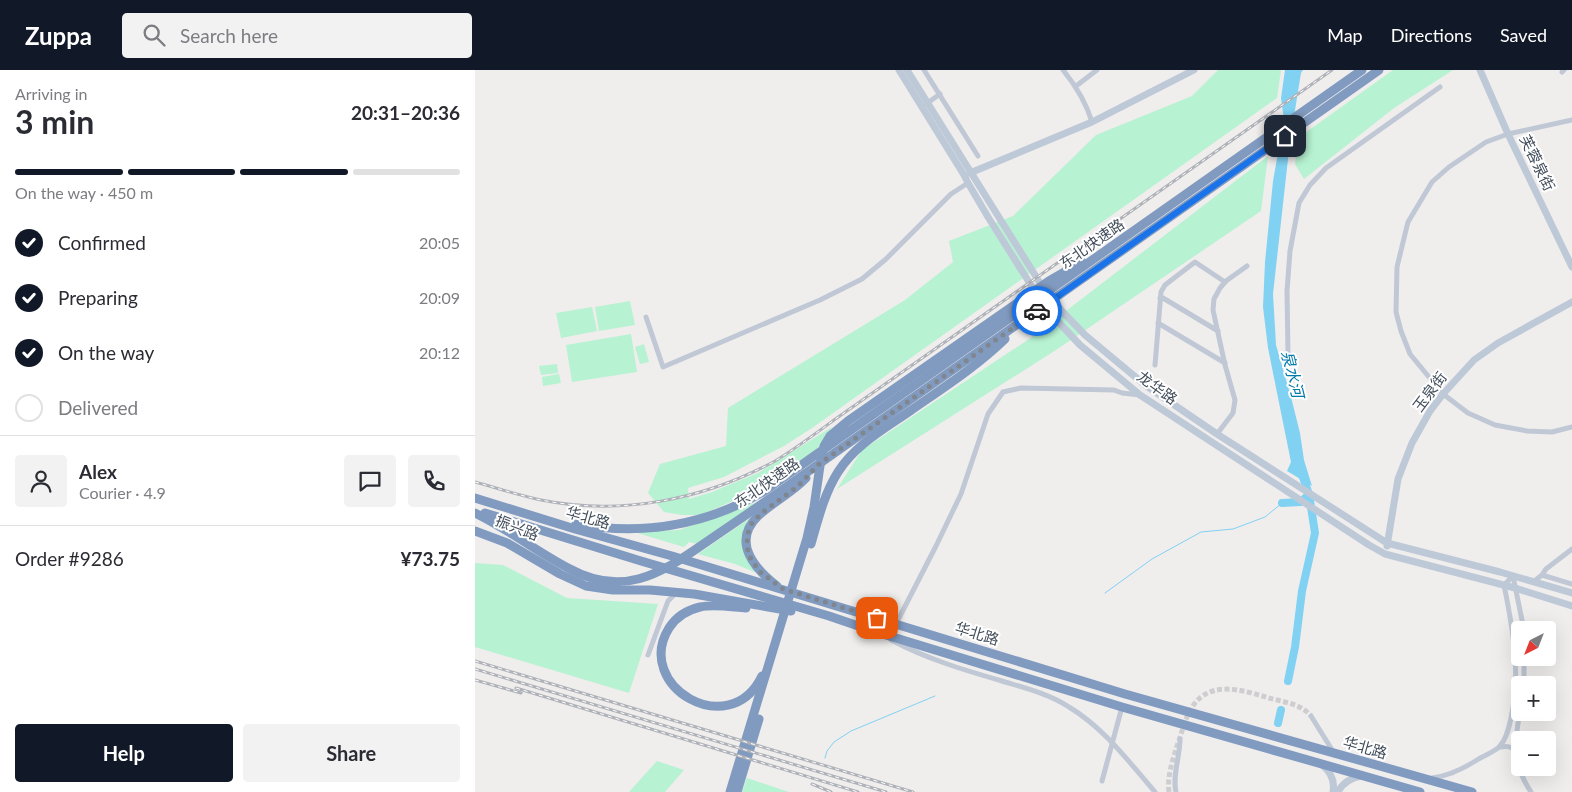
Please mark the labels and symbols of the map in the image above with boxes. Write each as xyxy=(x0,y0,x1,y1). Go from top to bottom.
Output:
pin xyxy=(1264,115,1306,157)
street label: 芙蓉泉街 xyxy=(1517,132,1559,193)
street label: 东北快速路 xyxy=(1056,214,1127,272)
courier xyxy=(1012,286,1062,336)
water label: 泉水河 xyxy=(1278,348,1309,402)
street label: 龙华路 xyxy=(1134,367,1181,408)
street label: 玉泉街 xyxy=(1408,368,1450,415)
street label: 东北快速路 xyxy=(731,453,802,511)
street label: 华北路 xyxy=(564,502,612,532)
street label: 振兴路 xyxy=(493,511,542,544)
pin xyxy=(856,597,898,639)
street label: 华北路 xyxy=(953,618,1001,648)
north arrow xyxy=(1511,621,1556,666)
street label: 华北路 xyxy=(1341,732,1389,762)

